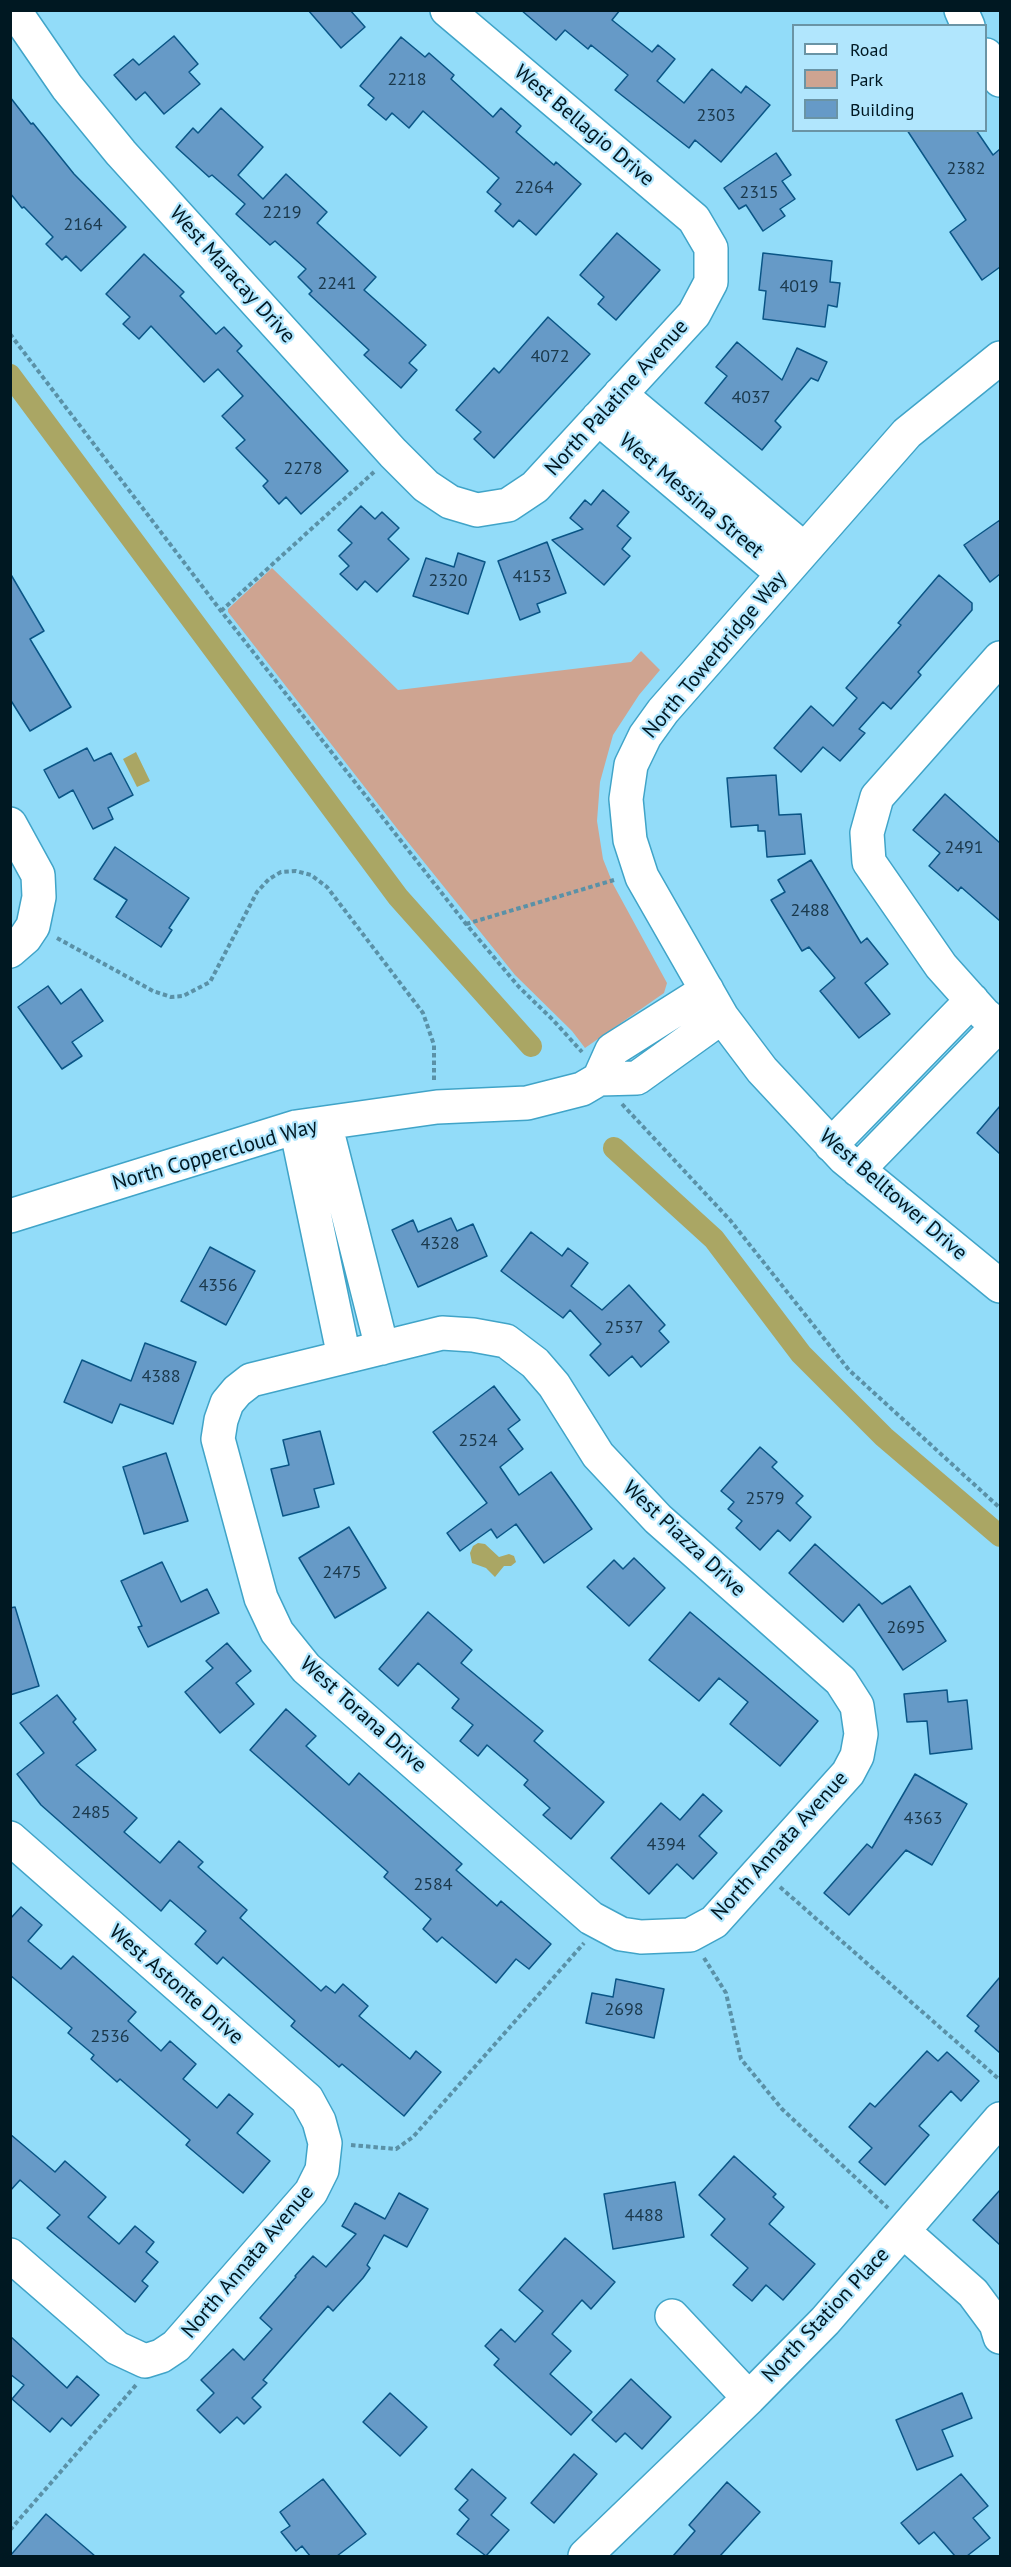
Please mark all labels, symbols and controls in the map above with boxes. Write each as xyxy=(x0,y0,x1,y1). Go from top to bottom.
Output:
legend xyxy=(792,24,987,132)
text: Road xyxy=(850,38,888,61)
street label: West Bellagio Drive xyxy=(509,60,659,192)
text: Park xyxy=(850,68,883,91)
house number: 2218 xyxy=(387,69,427,91)
text: Building xyxy=(850,98,914,121)
house number: 2303 xyxy=(696,105,736,127)
house number: 2382 xyxy=(946,158,986,180)
house number: 2264 xyxy=(514,177,554,199)
house number: 2315 xyxy=(739,182,779,204)
street label: West Maracay Drive xyxy=(164,201,300,349)
house number: 2219 xyxy=(262,202,302,224)
house number: 2164 xyxy=(63,214,103,236)
house number: 2241 xyxy=(317,273,357,295)
house number: 4019 xyxy=(779,276,819,298)
street label: North Palatine Avenue xyxy=(540,315,694,481)
house number: 4072 xyxy=(530,346,570,368)
house number: 4037 xyxy=(731,387,771,409)
street label: West Messina Street xyxy=(614,428,768,564)
house number: 2278 xyxy=(283,458,323,480)
house number: 4153 xyxy=(512,566,552,588)
street label: North Towerbridge Way xyxy=(638,566,792,744)
house number: 2320 xyxy=(428,570,468,592)
house number: 2491 xyxy=(944,837,984,859)
house number: 2488 xyxy=(790,900,830,922)
street label: North Coppercloud Way xyxy=(110,1114,320,1196)
street label: West Belltower Drive xyxy=(814,1124,972,1266)
house number: 4328 xyxy=(420,1233,460,1255)
house number: 4356 xyxy=(198,1275,238,1297)
house number: 2537 xyxy=(604,1317,644,1339)
house number: 4388 xyxy=(141,1366,181,1388)
house number: 2524 xyxy=(458,1430,498,1452)
street label: West Piazza Drive xyxy=(617,1476,751,1602)
house number: 2579 xyxy=(745,1488,785,1510)
house number: 2475 xyxy=(322,1562,362,1584)
house number: 2695 xyxy=(886,1617,926,1639)
street label: West Torana Drive xyxy=(295,1652,431,1778)
street label: North Annata Avenue xyxy=(706,1766,854,1926)
house number: 2485 xyxy=(71,1802,111,1824)
house number: 4363 xyxy=(903,1808,943,1830)
house number: 4394 xyxy=(646,1834,686,1856)
house number: 2584 xyxy=(413,1874,453,1896)
street label: West Astonte Drive xyxy=(104,1920,248,2050)
house number: 2698 xyxy=(604,1999,644,2021)
house number: 2536 xyxy=(90,2026,130,2048)
street label: North Annata Avenue xyxy=(177,2180,319,2344)
house number: 4488 xyxy=(624,2205,664,2227)
street label: North Station Place xyxy=(757,2242,895,2388)

